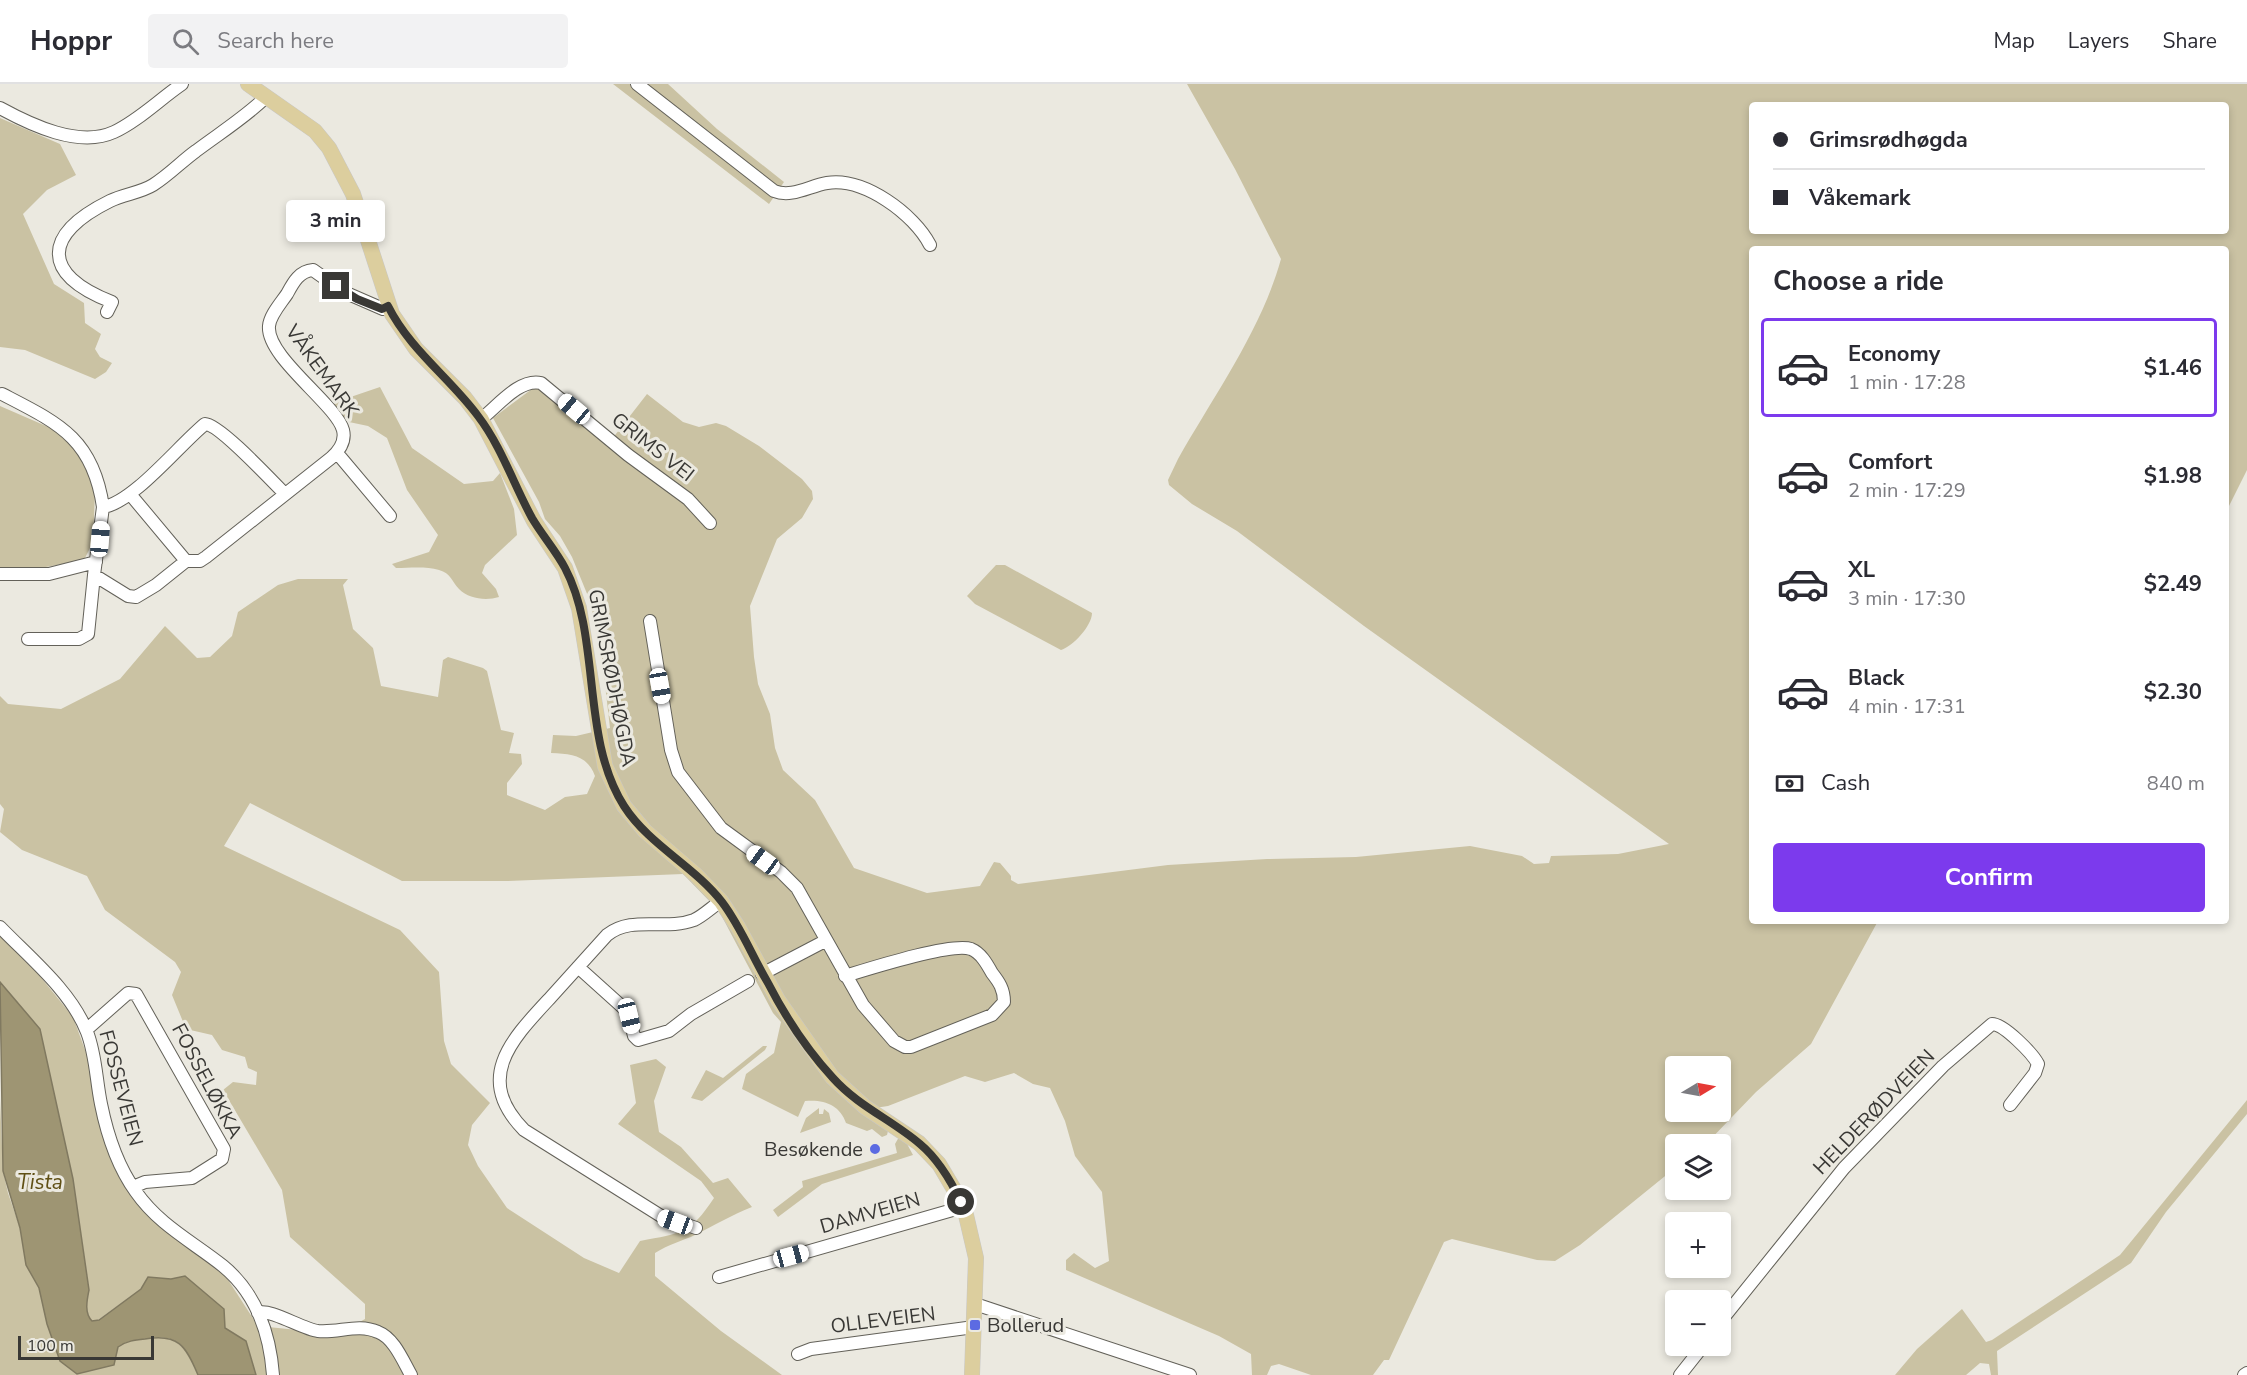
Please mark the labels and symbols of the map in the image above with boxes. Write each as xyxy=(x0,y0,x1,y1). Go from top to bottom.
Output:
callout: 3 min xyxy=(286,199,386,241)
route end xyxy=(322,272,349,299)
street label: VÅKEMARK xyxy=(278,318,365,423)
car xyxy=(554,391,594,427)
street label: GRIMS VEI xyxy=(606,406,700,488)
car xyxy=(89,520,111,558)
street label: GRIMSRØDHØGDA xyxy=(582,587,643,769)
car xyxy=(648,667,672,705)
car xyxy=(743,842,783,878)
car xyxy=(616,996,642,1036)
street label: FOSSELØKKA xyxy=(165,1019,249,1144)
street label: FOSSEVEIEN xyxy=(93,1027,149,1149)
street label: HELDERØDVEIEN xyxy=(1807,1043,1941,1181)
north arrow xyxy=(1665,1056,1731,1122)
place label: Besøkende xyxy=(764,1136,863,1163)
marker: Besøkende xyxy=(868,1142,882,1156)
water label: Tista xyxy=(17,1168,63,1196)
street label: DAMVEIEN xyxy=(817,1186,923,1240)
route start xyxy=(947,1188,974,1215)
car xyxy=(655,1207,695,1237)
car xyxy=(771,1243,811,1269)
street label: OLLEVEIEN xyxy=(829,1300,937,1340)
place label: Bollerud xyxy=(987,1312,1064,1339)
marker: Bollerud xyxy=(968,1318,982,1332)
scale bar xyxy=(18,1333,154,1360)

